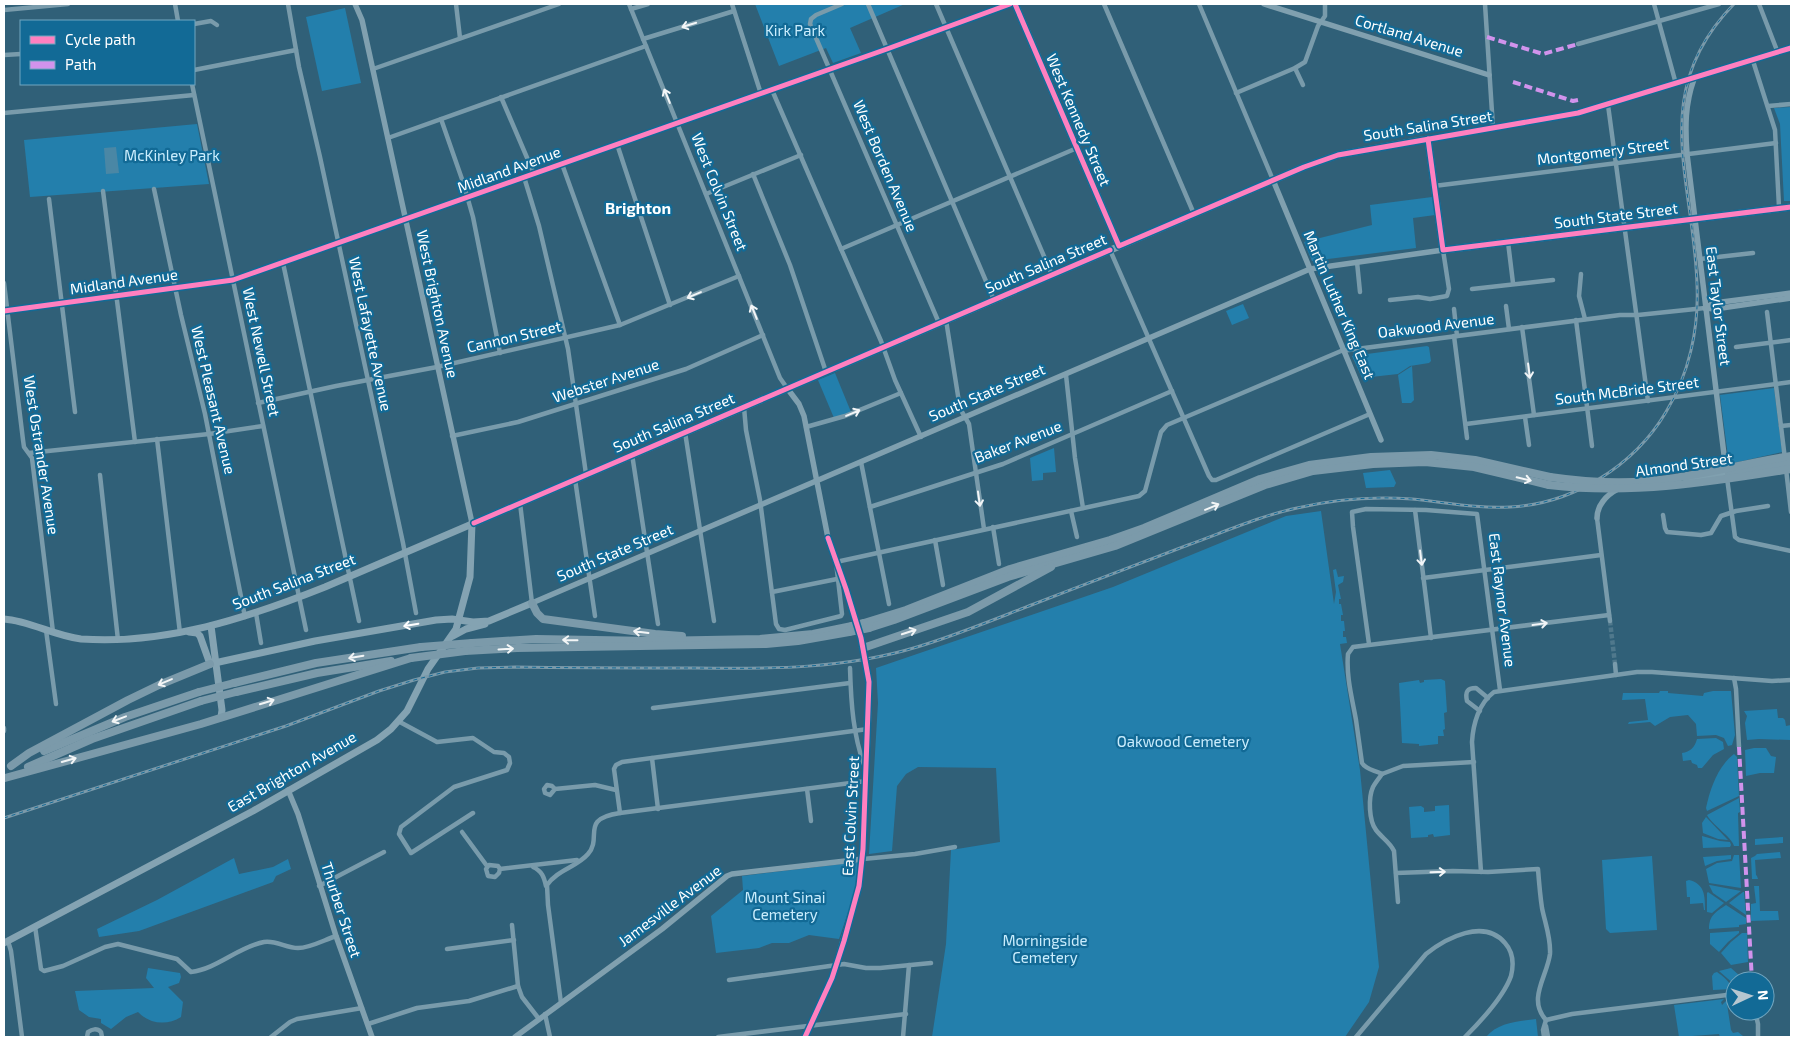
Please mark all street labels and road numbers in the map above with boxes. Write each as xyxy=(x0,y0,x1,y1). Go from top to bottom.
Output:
street label: Cortland Avenue xyxy=(1353,10,1466,60)
street label: West Kennedy Street xyxy=(1043,51,1115,189)
street label: West Borden Avenue xyxy=(850,97,922,234)
street label: South Salina Street xyxy=(1362,106,1494,144)
street label: West Colvin Street xyxy=(688,130,752,253)
street label: Montgomery Street xyxy=(1536,134,1670,168)
street label: Midland Avenue xyxy=(454,142,563,196)
street label: South State Street xyxy=(1553,198,1679,232)
street label: West Brighton Avenue xyxy=(413,228,462,380)
street label: Martin Luther King East xyxy=(1300,228,1380,382)
street label: South Salina Street xyxy=(982,229,1109,297)
street label: East Taylor Street xyxy=(1703,245,1735,367)
street label: West Lafayette Avenue xyxy=(346,255,396,413)
street label: Midland Avenue xyxy=(69,265,179,297)
street label: West Newell Street xyxy=(240,286,284,418)
street label: Oakwood Avenue xyxy=(1377,309,1495,341)
street label: Cannon Street xyxy=(465,316,563,356)
street label: West Pleasant Avenue xyxy=(188,324,240,476)
street label: Webster Avenue xyxy=(550,354,661,406)
street label: South State Street xyxy=(926,359,1048,425)
street label: South McBride Street xyxy=(1554,372,1700,408)
street label: West Ostrander Avenue xyxy=(21,374,63,536)
street label: South Salina Street xyxy=(610,388,737,456)
street label: Baker Avenue xyxy=(971,416,1064,466)
street label: Almond Street xyxy=(1634,448,1734,480)
street label: South State Street xyxy=(554,519,676,585)
street label: East Raynor Avenue xyxy=(1486,532,1520,668)
street label: South Salina Street xyxy=(230,549,358,613)
street label: East Brighton Avenue xyxy=(224,727,359,815)
street label: East Colvin Street xyxy=(838,755,862,876)
street label: Thurber Street xyxy=(318,860,366,960)
street label: Jamesville Avenue xyxy=(614,861,724,950)

